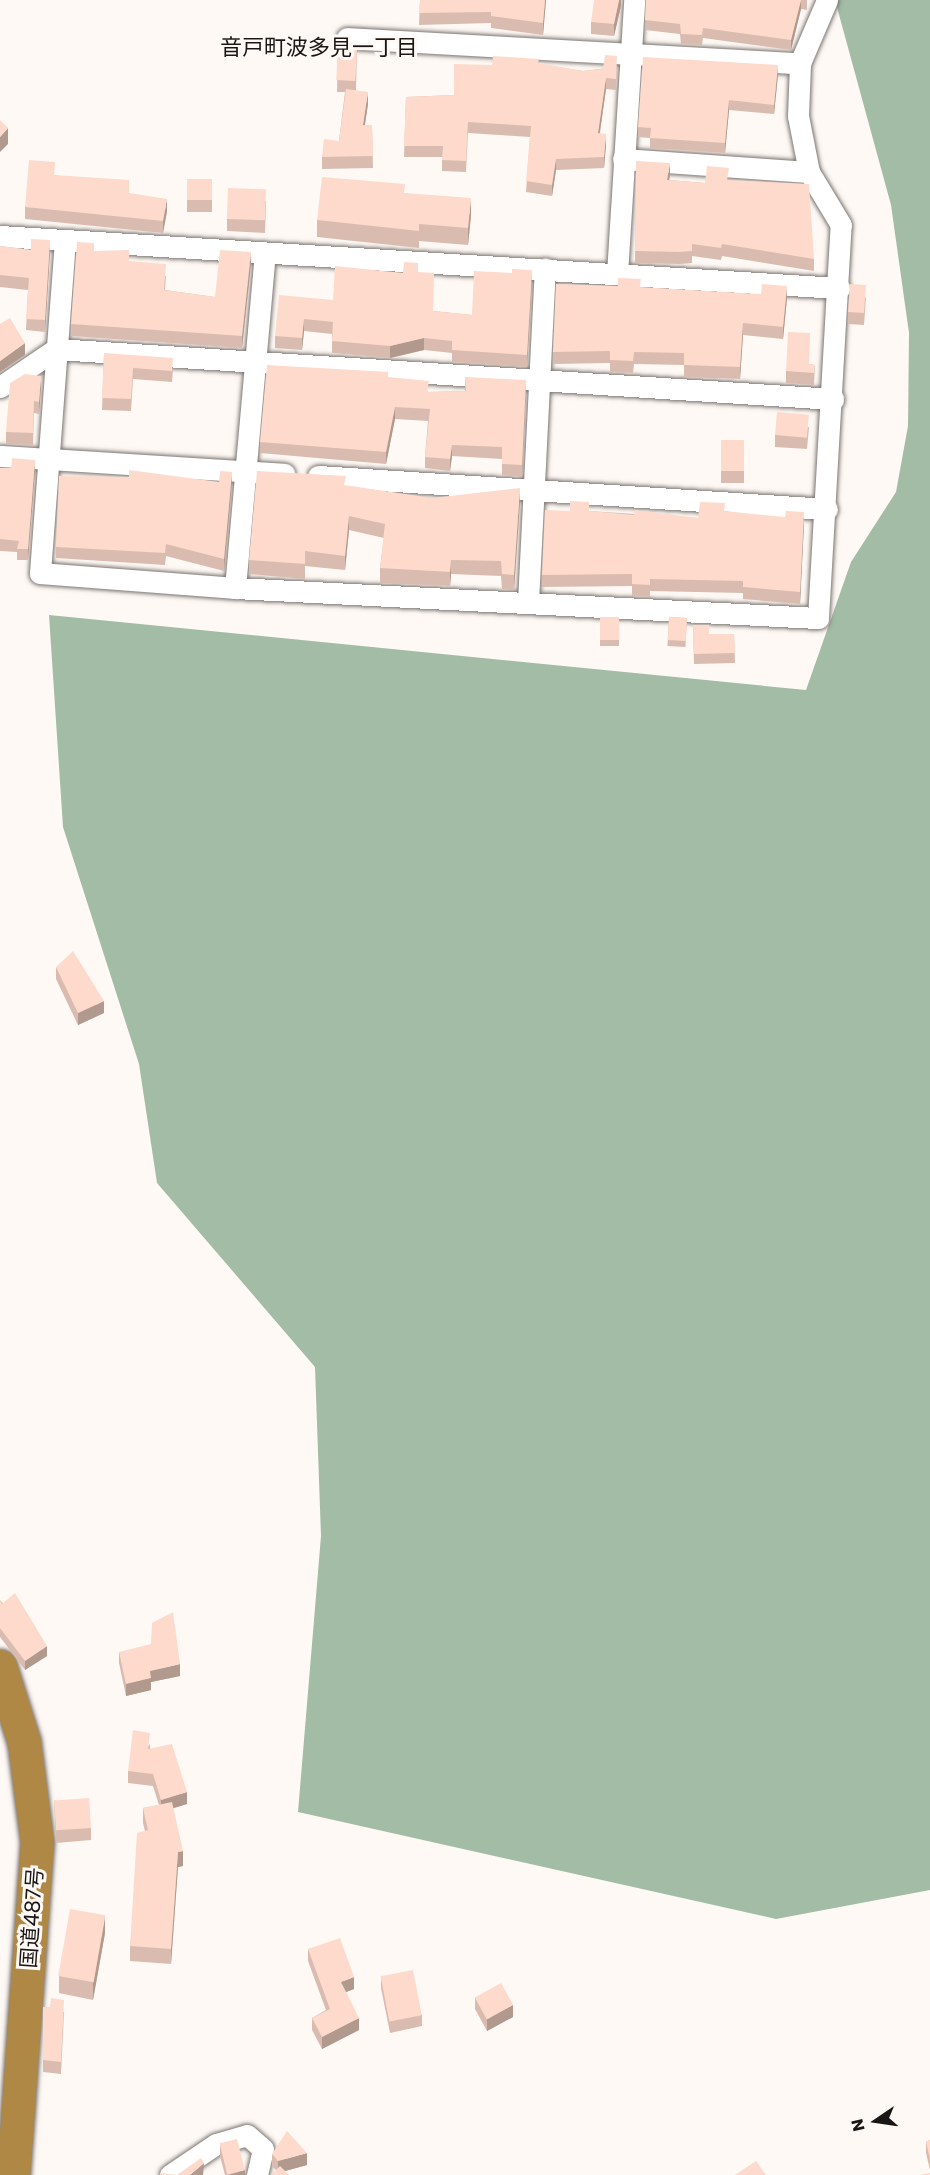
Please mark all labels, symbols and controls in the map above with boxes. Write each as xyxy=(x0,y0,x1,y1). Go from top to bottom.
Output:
district label: 音戸町波多見一丁目 xyxy=(220,35,418,61)
street label: 国道487号 xyxy=(16,1867,48,1969)
north arrow xyxy=(846,2091,906,2151)
text: N xyxy=(845,2117,871,2134)

